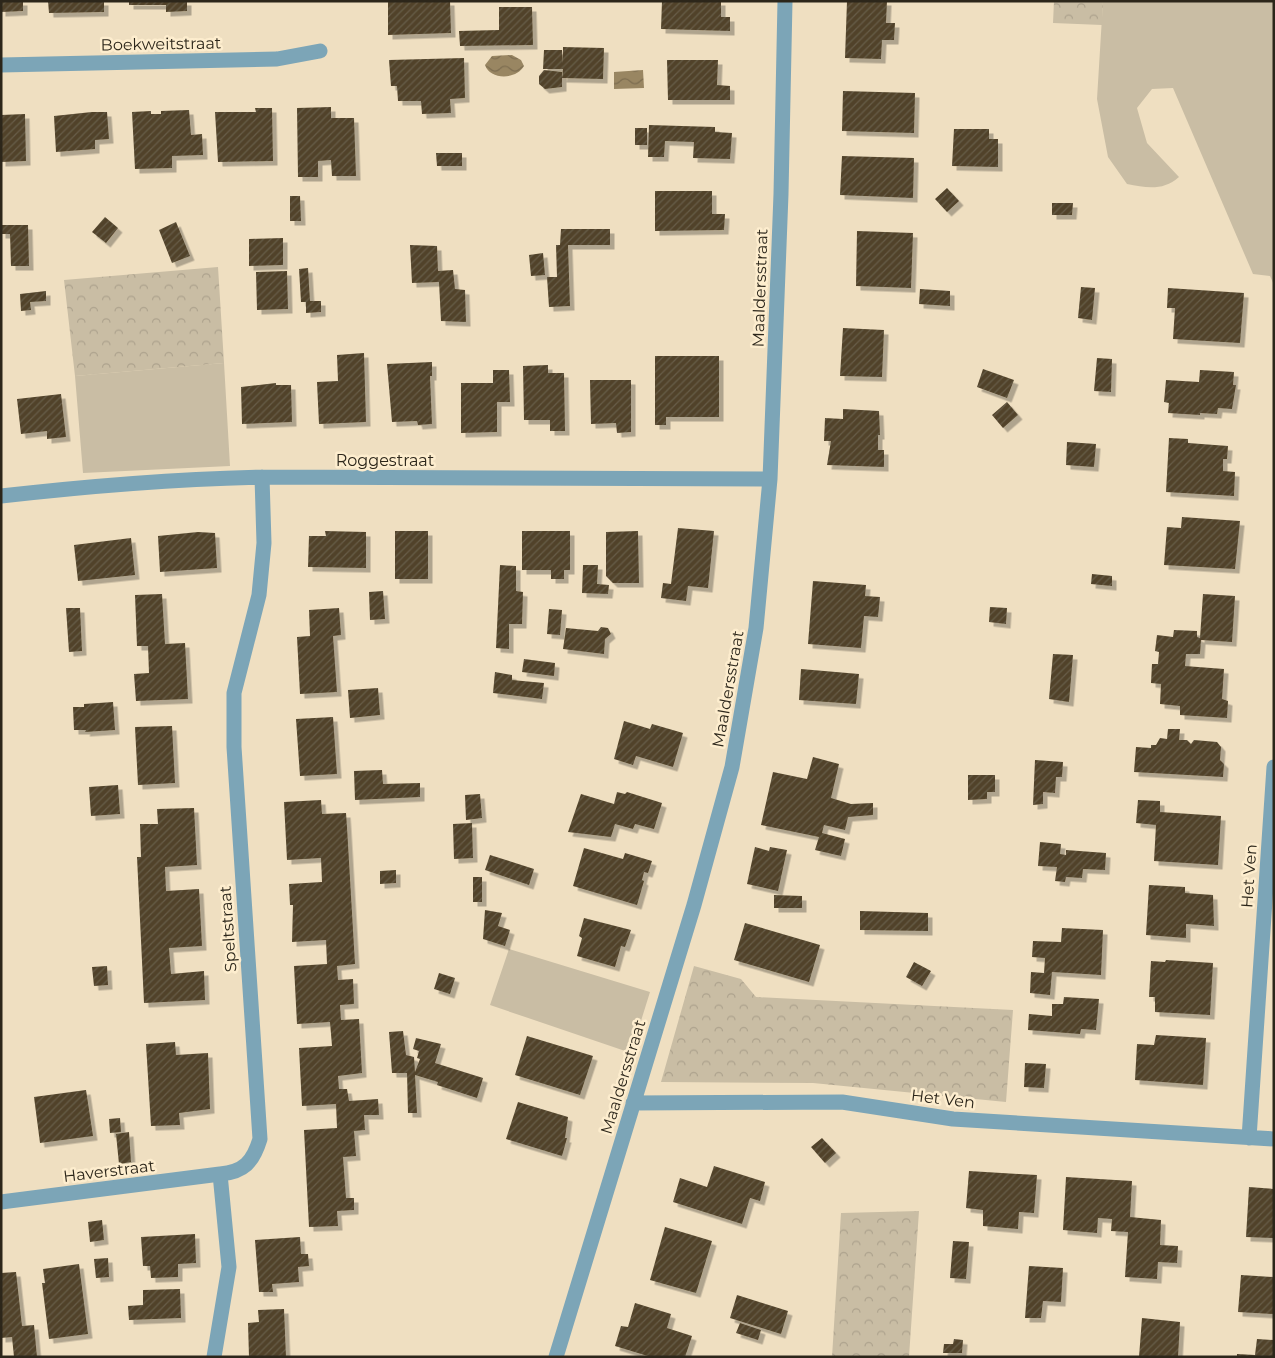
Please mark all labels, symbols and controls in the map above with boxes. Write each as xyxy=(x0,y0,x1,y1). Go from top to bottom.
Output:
street label: Boekweitstraat xyxy=(101,33,222,55)
street label: Maaldersstraat xyxy=(748,228,772,348)
street label: Roggestraat xyxy=(336,451,435,470)
street label: Maaldersstraat xyxy=(708,628,748,749)
street label: Het Ven xyxy=(1237,843,1261,909)
street label: Speltstraat xyxy=(215,885,240,973)
street label: Maaldersstraat xyxy=(597,1017,650,1136)
street label: Het Ven xyxy=(910,1086,976,1112)
street label: Haverstraat xyxy=(62,1156,156,1186)

